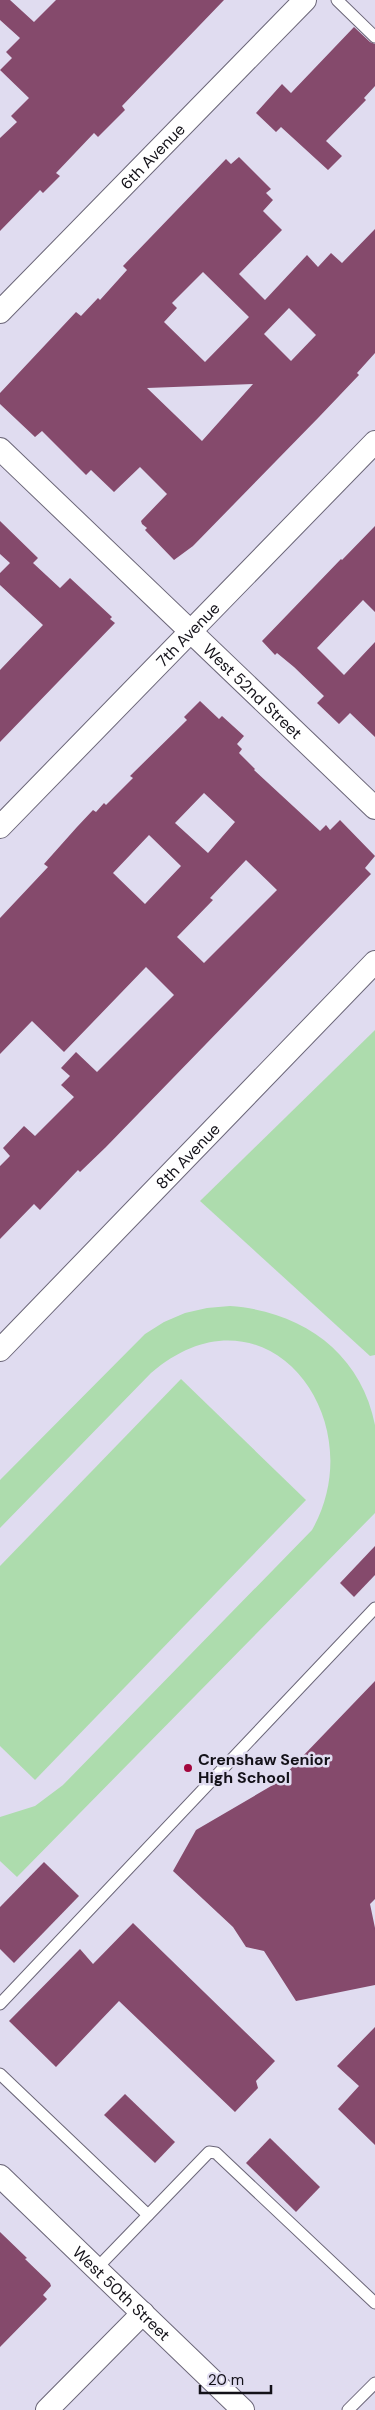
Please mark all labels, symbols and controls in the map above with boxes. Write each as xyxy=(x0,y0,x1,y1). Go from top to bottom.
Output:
street label: 6th Avenue xyxy=(115,119,189,194)
street label: 7th Avenue xyxy=(151,597,224,671)
street label: West 52nd Street xyxy=(199,639,307,743)
street label: 8th Avenue xyxy=(151,1118,224,1193)
place label: Crenshaw Senior High School xyxy=(198,1749,331,1788)
marker: Crenshaw Senior High School xyxy=(182,1762,194,1774)
street label: West 50th Street xyxy=(68,2241,175,2345)
scale bar xyxy=(200,2362,271,2394)
text: 20 m xyxy=(208,2370,244,2390)

